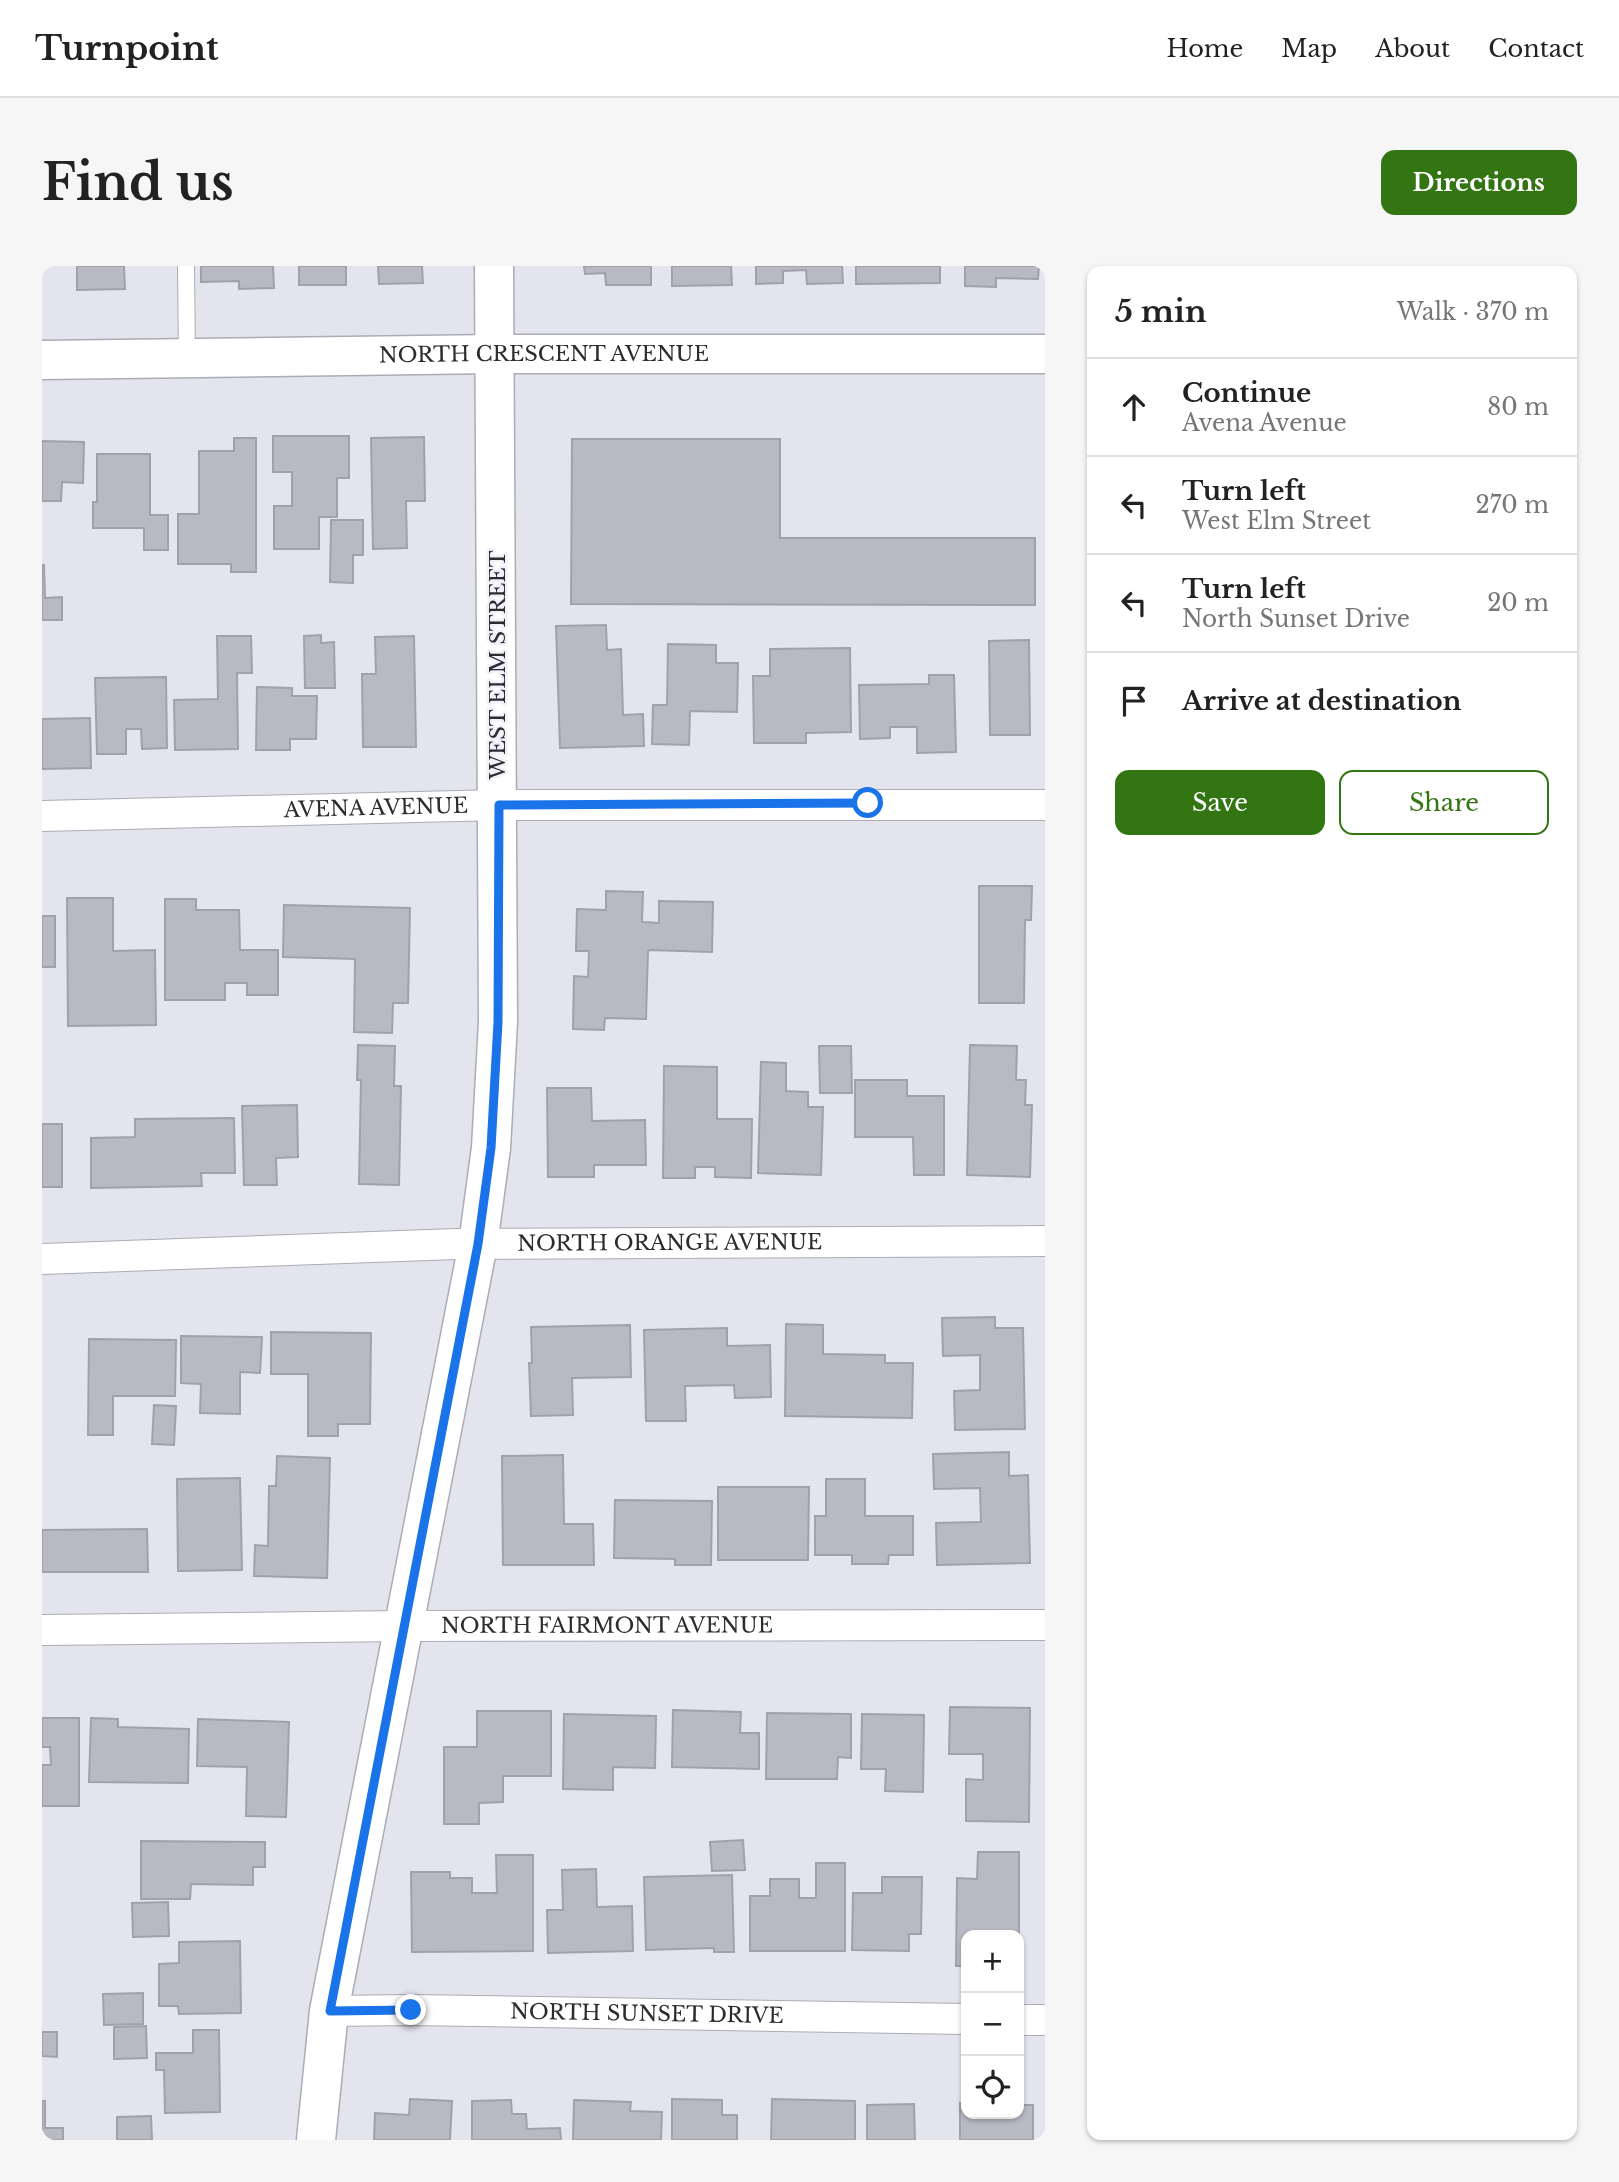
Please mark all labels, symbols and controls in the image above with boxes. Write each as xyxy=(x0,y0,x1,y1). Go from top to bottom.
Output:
text: Turnpoint xyxy=(35,28,219,69)
text: Home xyxy=(1167,34,1243,63)
text: Map xyxy=(1281,34,1337,63)
text: About xyxy=(1375,34,1450,63)
text: Contact xyxy=(1488,34,1584,63)
button: Directions xyxy=(1381,150,1577,215)
text: Find us xyxy=(42,152,234,213)
text: 5 min xyxy=(1115,293,1207,330)
text: Walk · 370 m xyxy=(1397,298,1549,326)
street label: NORTH CRESCENT AVENUE xyxy=(379,341,709,369)
text: Continue xyxy=(1182,377,1311,409)
icon: ahead xyxy=(1115,388,1153,426)
text: 80 m xyxy=(1487,393,1549,421)
text: Avena Avenue xyxy=(1182,409,1347,437)
text: Turn left xyxy=(1182,475,1306,507)
icon: left xyxy=(1115,486,1153,524)
text: 270 m xyxy=(1476,491,1549,519)
text: West Elm Street xyxy=(1182,507,1371,535)
street label: WEST ELM STREET xyxy=(485,550,511,781)
text: Turn left xyxy=(1182,573,1306,605)
icon: left xyxy=(1115,584,1153,622)
text: 20 m xyxy=(1487,589,1549,617)
text: North Sunset Drive xyxy=(1182,605,1410,633)
icon: arrive xyxy=(1115,682,1153,720)
text: Arrive at destination xyxy=(1182,685,1462,717)
button: Save xyxy=(1115,770,1325,835)
button: Share xyxy=(1339,770,1549,835)
route start xyxy=(852,787,883,818)
street label: AVENA AVENUE xyxy=(283,793,468,823)
street label: NORTH ORANGE AVENUE xyxy=(517,1229,822,1257)
street label: NORTH FAIRMONT AVENUE xyxy=(441,1612,773,1639)
map controls xyxy=(961,1930,1024,2119)
button: + xyxy=(961,1930,1024,1993)
button: − xyxy=(961,1993,1024,2056)
route end xyxy=(395,1994,426,2025)
street label: NORTH SUNSET DRIVE xyxy=(510,1999,784,2029)
button: locate xyxy=(961,2056,1024,2119)

